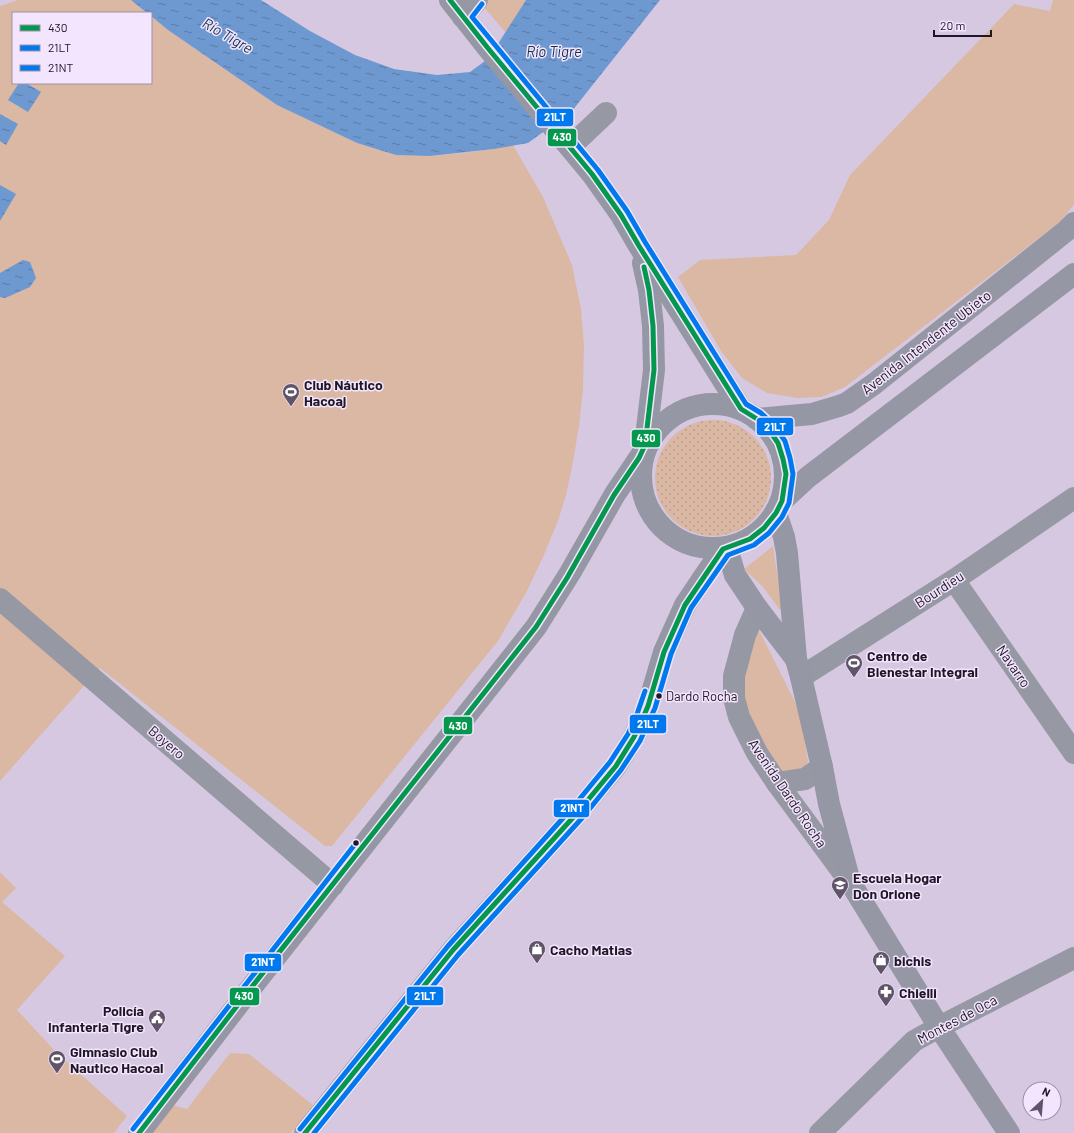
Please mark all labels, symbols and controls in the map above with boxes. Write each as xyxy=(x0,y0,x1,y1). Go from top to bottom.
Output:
legend xyxy=(12,12,152,84)
scale bar xyxy=(934,12,991,38)
water label: Río Tigre xyxy=(200,13,257,57)
text: 20 m xyxy=(940,18,966,32)
text: 430 xyxy=(48,20,68,34)
text: 21LT xyxy=(48,40,71,54)
water label: Río Tigre xyxy=(526,42,582,60)
text: 21NT xyxy=(48,60,74,74)
line badge: 21LT xyxy=(536,108,574,127)
text: 21LT xyxy=(544,110,566,123)
line badge: 430 xyxy=(547,128,577,147)
text: 430 xyxy=(553,130,571,143)
street label: Avenida Intendente Ubieto xyxy=(858,286,994,398)
place label: Club Náutico Hacoaj xyxy=(304,376,383,409)
sports icon: Club Náutico Hacoaj xyxy=(281,382,301,407)
line badge: 21LT xyxy=(756,417,794,436)
text: 21LT xyxy=(764,420,786,433)
line badge: 430 xyxy=(631,429,661,448)
text: 430 xyxy=(637,431,655,444)
street label: Bourdieu xyxy=(911,567,967,611)
street label: Navarro xyxy=(993,641,1035,691)
place label: Centro de Bienestar Integral xyxy=(867,647,978,680)
sports icon: Centro de Bienestar Integral xyxy=(844,653,864,678)
place label: Dardo Rocha xyxy=(666,688,737,704)
marker: Dardo Rocha xyxy=(654,691,664,701)
line badge: 21LT xyxy=(629,714,667,734)
line badge: 430 xyxy=(443,716,473,735)
text: 21LT xyxy=(637,717,659,730)
text: 430 xyxy=(449,719,467,732)
street label: Boyero xyxy=(145,722,189,762)
street label: Avenida Dardo Rocha xyxy=(745,735,831,851)
line badge: 21NT xyxy=(553,799,590,818)
text: 21NT xyxy=(560,801,584,814)
unlabelled marker xyxy=(351,838,361,848)
place label: Escuela Hogar Don Orione xyxy=(853,869,942,902)
school or university icon: Escuela Hogar Don Orione xyxy=(830,875,850,900)
shop icon: Cacho Matias xyxy=(527,939,547,964)
place label: Cacho Matias xyxy=(550,941,632,958)
shop icon: bichis xyxy=(871,950,891,975)
place label: bichis xyxy=(894,952,931,969)
line badge: 21NT xyxy=(244,953,282,972)
text: 21NT xyxy=(251,955,275,968)
pharmacy icon: Chielli xyxy=(876,982,896,1007)
place label: Chielli xyxy=(899,984,937,1001)
line badge: 21LT xyxy=(406,986,444,1006)
line badge: 430 xyxy=(229,987,260,1006)
text: 430 xyxy=(235,989,253,1002)
text: 21LT xyxy=(414,989,436,1002)
street label: Montes de Oca xyxy=(914,991,1000,1047)
place label: Policía Infanteria Tigre xyxy=(48,1002,144,1035)
public building icon: Policía Infanteria Tigre xyxy=(147,1008,167,1033)
place label: Gimnasio Club Nautico Hacoal xyxy=(70,1043,163,1076)
sports icon: Gimnasio Club Nautico Hacoal xyxy=(47,1049,67,1074)
north arrow xyxy=(1022,1081,1062,1121)
text: N xyxy=(1040,1084,1053,1099)

